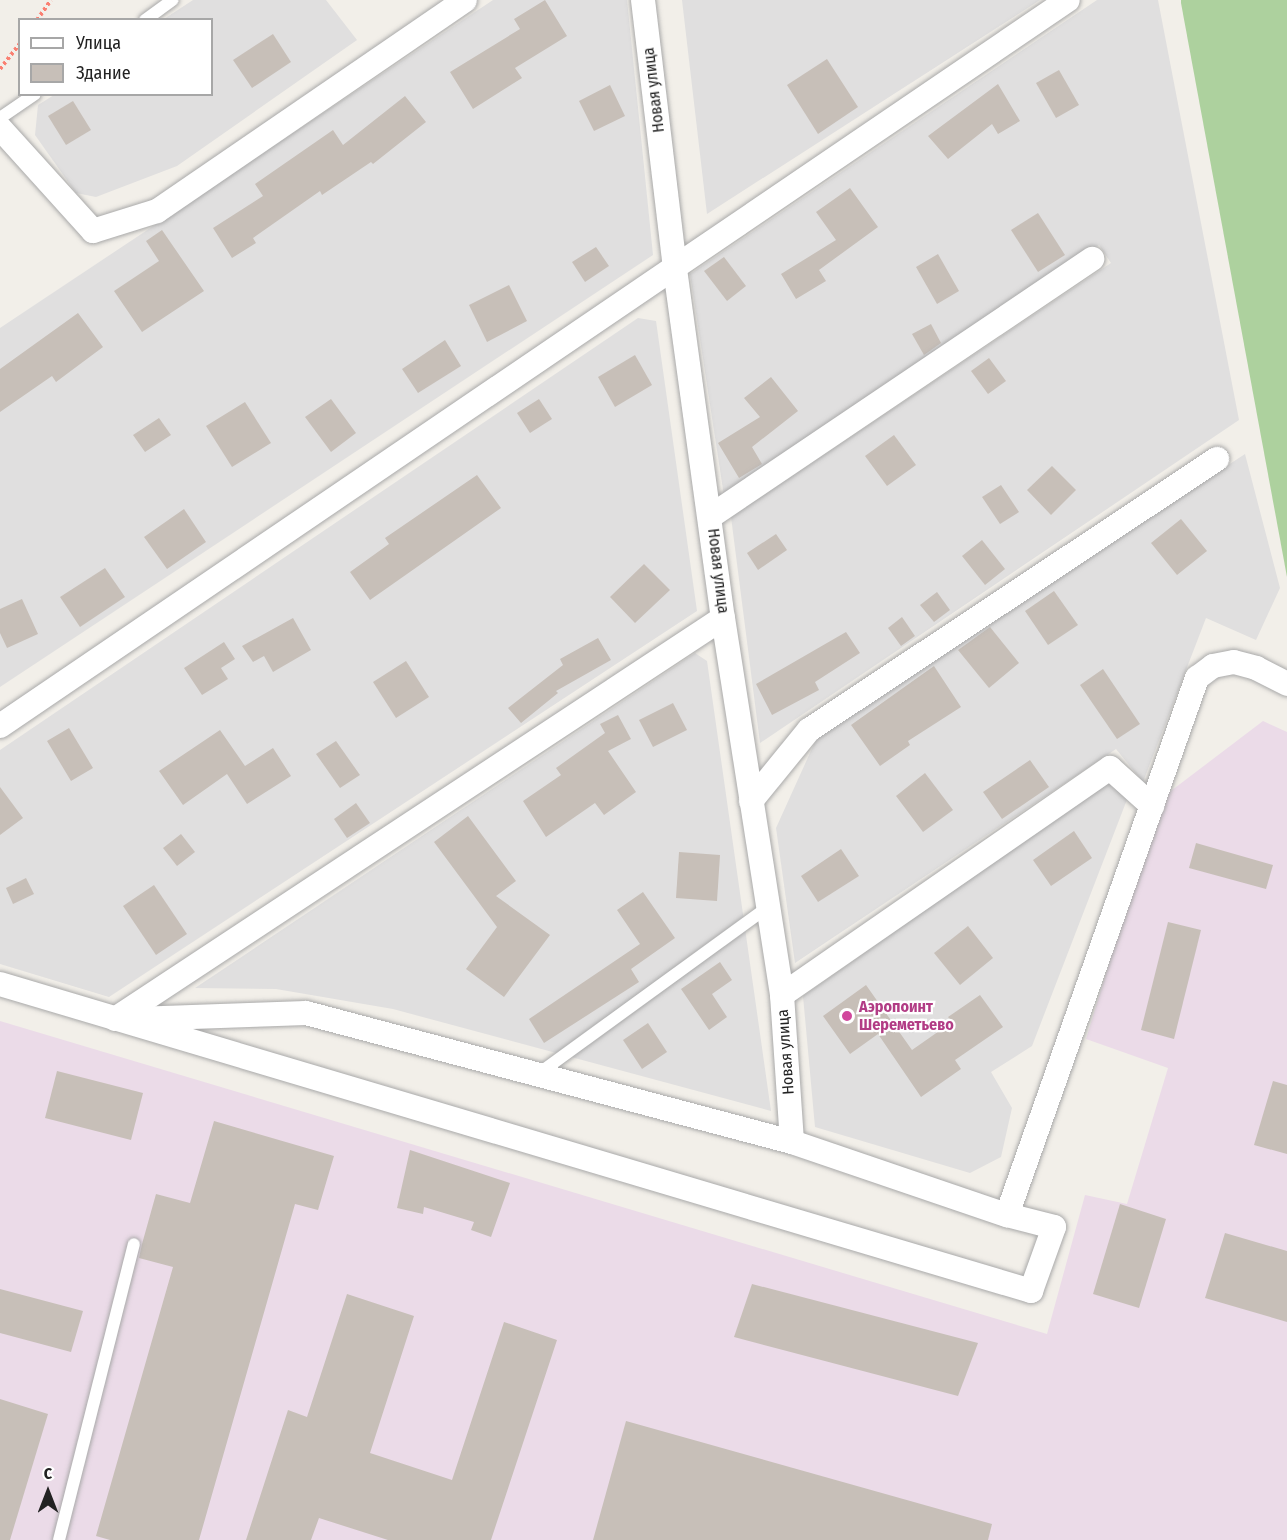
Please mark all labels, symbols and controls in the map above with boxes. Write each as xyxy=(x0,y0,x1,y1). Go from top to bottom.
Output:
legend xyxy=(18,18,213,96)
text: Улица xyxy=(76,32,121,54)
street label: Новая улица xyxy=(639,46,669,134)
text: Здание xyxy=(76,62,131,84)
street label: Новая улица xyxy=(703,527,733,615)
place label: Аэропоинт Шереметьево xyxy=(859,997,954,1035)
street label: Новая улица xyxy=(773,1009,799,1095)
marker: Аэропоинт Шереметьево xyxy=(840,1009,854,1023)
north arrow xyxy=(18,1462,78,1522)
text: С xyxy=(44,1464,52,1483)

